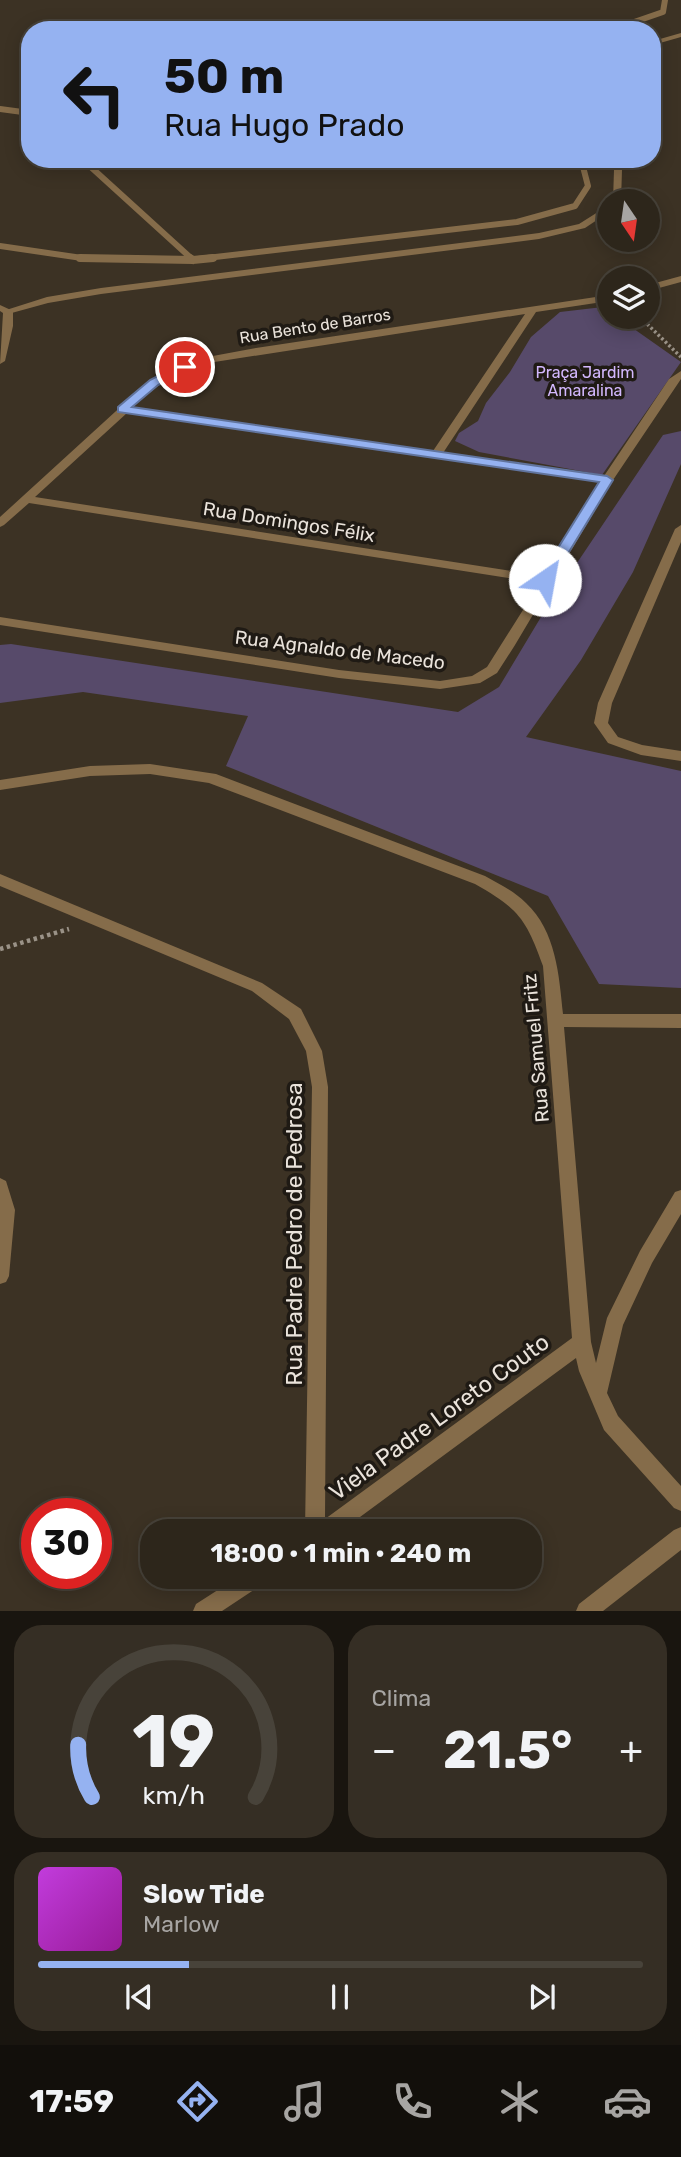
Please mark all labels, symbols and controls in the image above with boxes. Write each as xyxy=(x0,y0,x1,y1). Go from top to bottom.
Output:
text: 50 m xyxy=(164,47,284,105)
icon: left xyxy=(49,49,140,140)
text: Rua Hugo Prado xyxy=(164,106,405,144)
north arrow xyxy=(597,189,660,252)
map controls xyxy=(597,189,660,329)
button: layers xyxy=(597,266,660,329)
street label: Rua Bento de Barros xyxy=(238,305,392,347)
pin xyxy=(155,337,215,397)
icon: arrive xyxy=(166,348,204,386)
park label: Praça Jardim Amaralina xyxy=(535,363,635,400)
street label: Rua Domingos Félix xyxy=(201,497,377,547)
position arrow xyxy=(508,543,582,617)
street label: Rua Agnaldo de Macedo xyxy=(234,626,446,674)
street label: Rua Samuel Fritz xyxy=(518,973,554,1123)
street label: Rua Padre Pedro de Pedrosa xyxy=(280,1082,308,1386)
street label: Viela Padre Loreto Couto xyxy=(324,1328,554,1506)
speed limit sign: 30 xyxy=(21,1498,112,1589)
text: 18:00 · 1 min · 240 m xyxy=(211,1538,471,1569)
text: Clima xyxy=(372,1684,431,1712)
text: 19 xyxy=(132,1700,215,1786)
text: 21.5° xyxy=(443,1719,572,1781)
text: − xyxy=(372,1727,396,1773)
text: + xyxy=(619,1727,643,1773)
text: km/h xyxy=(143,1781,205,1810)
text: Slow Tide xyxy=(143,1879,265,1910)
text: Marlow xyxy=(143,1910,220,1938)
icon: previous xyxy=(120,1978,158,2016)
icon: pause xyxy=(321,1978,359,2016)
icon: next xyxy=(523,1978,561,2016)
icon: directions xyxy=(173,2077,222,2126)
icon: music xyxy=(280,2077,329,2126)
icon: phone xyxy=(388,2077,437,2126)
icon: climate xyxy=(495,2077,544,2126)
icon: car xyxy=(603,2077,652,2126)
text: 17:59 xyxy=(29,2082,114,2120)

